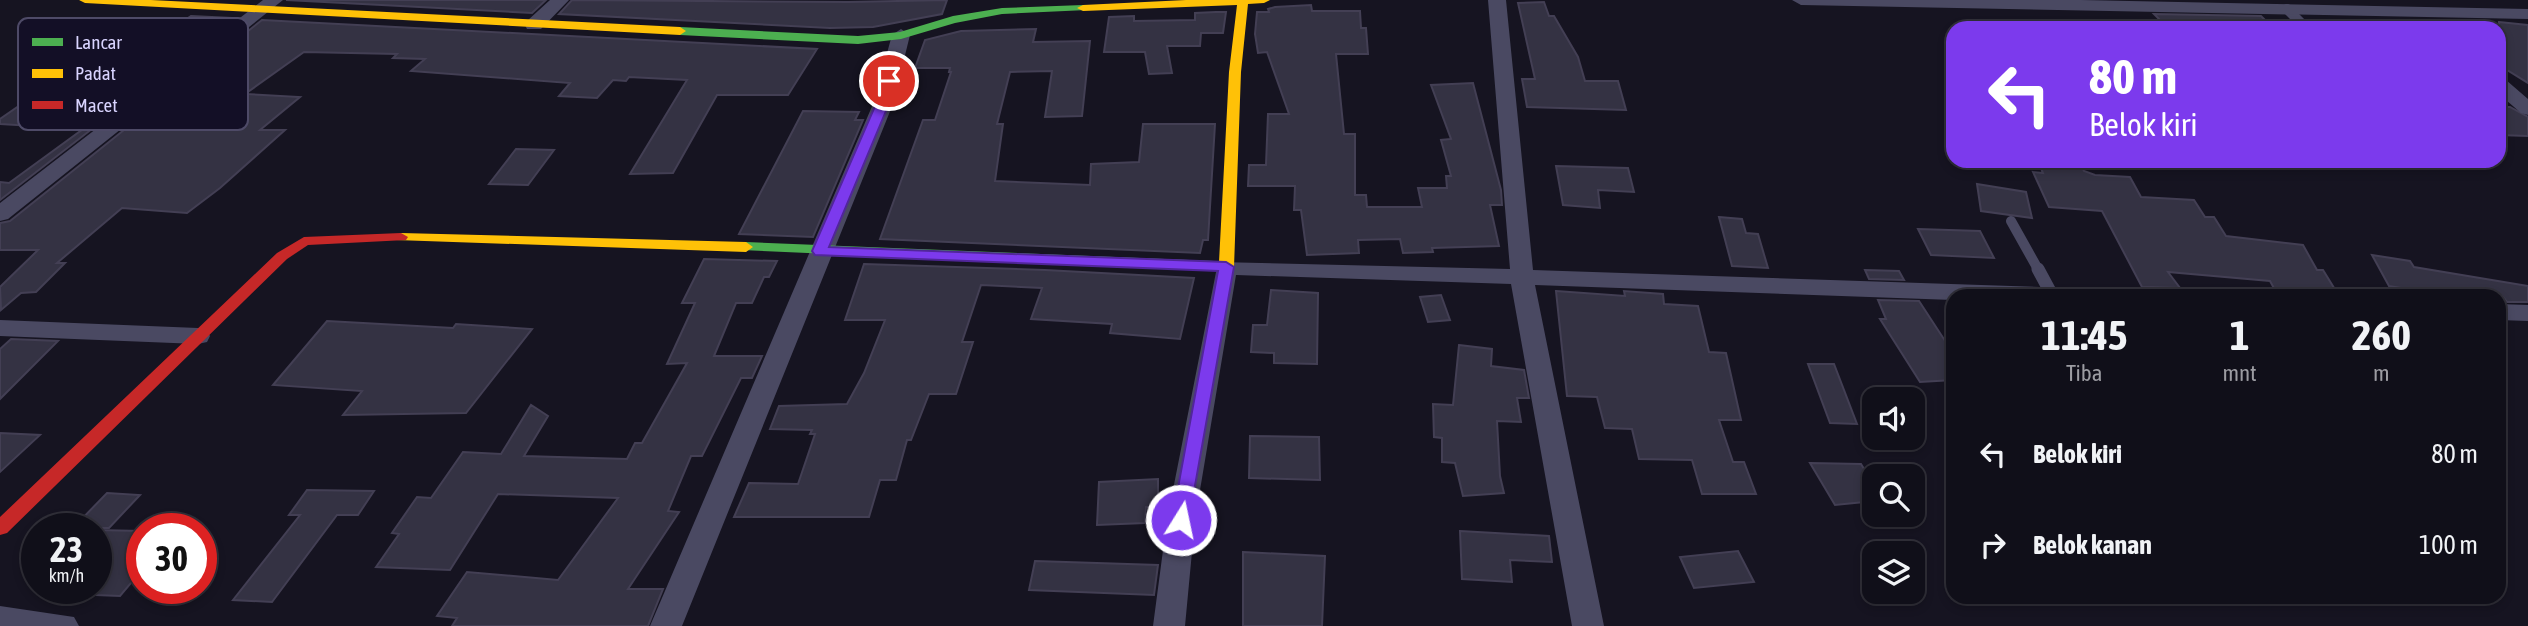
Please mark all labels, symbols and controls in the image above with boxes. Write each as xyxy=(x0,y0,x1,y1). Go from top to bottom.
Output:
legend xyxy=(18,18,248,130)
text: Lancar xyxy=(75,31,122,53)
text: 80 m xyxy=(2089,48,2177,104)
icon: left xyxy=(1974,49,2065,140)
pin xyxy=(859,51,919,111)
text: Padat xyxy=(75,62,116,84)
icon: arrive xyxy=(870,62,908,100)
text: Macet xyxy=(75,94,118,116)
text: Belok kiri xyxy=(2089,106,2198,143)
text: 11:45 xyxy=(2041,311,2127,359)
text: 1 xyxy=(2230,311,2249,359)
text: 260 xyxy=(2352,311,2411,359)
text: Tiba xyxy=(2066,360,2102,386)
text: mnt xyxy=(2222,360,2257,386)
text: m xyxy=(2373,360,2390,386)
map controls xyxy=(1862,387,1925,604)
button: sound xyxy=(1862,387,1925,450)
icon: left xyxy=(1974,435,2012,473)
text: Belok kiri xyxy=(2033,439,2122,469)
text: 80 m xyxy=(2431,439,2478,469)
button: search xyxy=(1862,464,1925,527)
position arrow xyxy=(1144,483,1218,557)
speed limit sign: 30 xyxy=(126,513,217,604)
icon: right xyxy=(1974,526,2012,564)
text: 23 xyxy=(50,529,83,569)
text: Belok kanan xyxy=(2033,530,2152,560)
text: 100 m xyxy=(2419,530,2478,560)
button: layers xyxy=(1862,541,1925,604)
text: km/h xyxy=(49,565,84,586)

